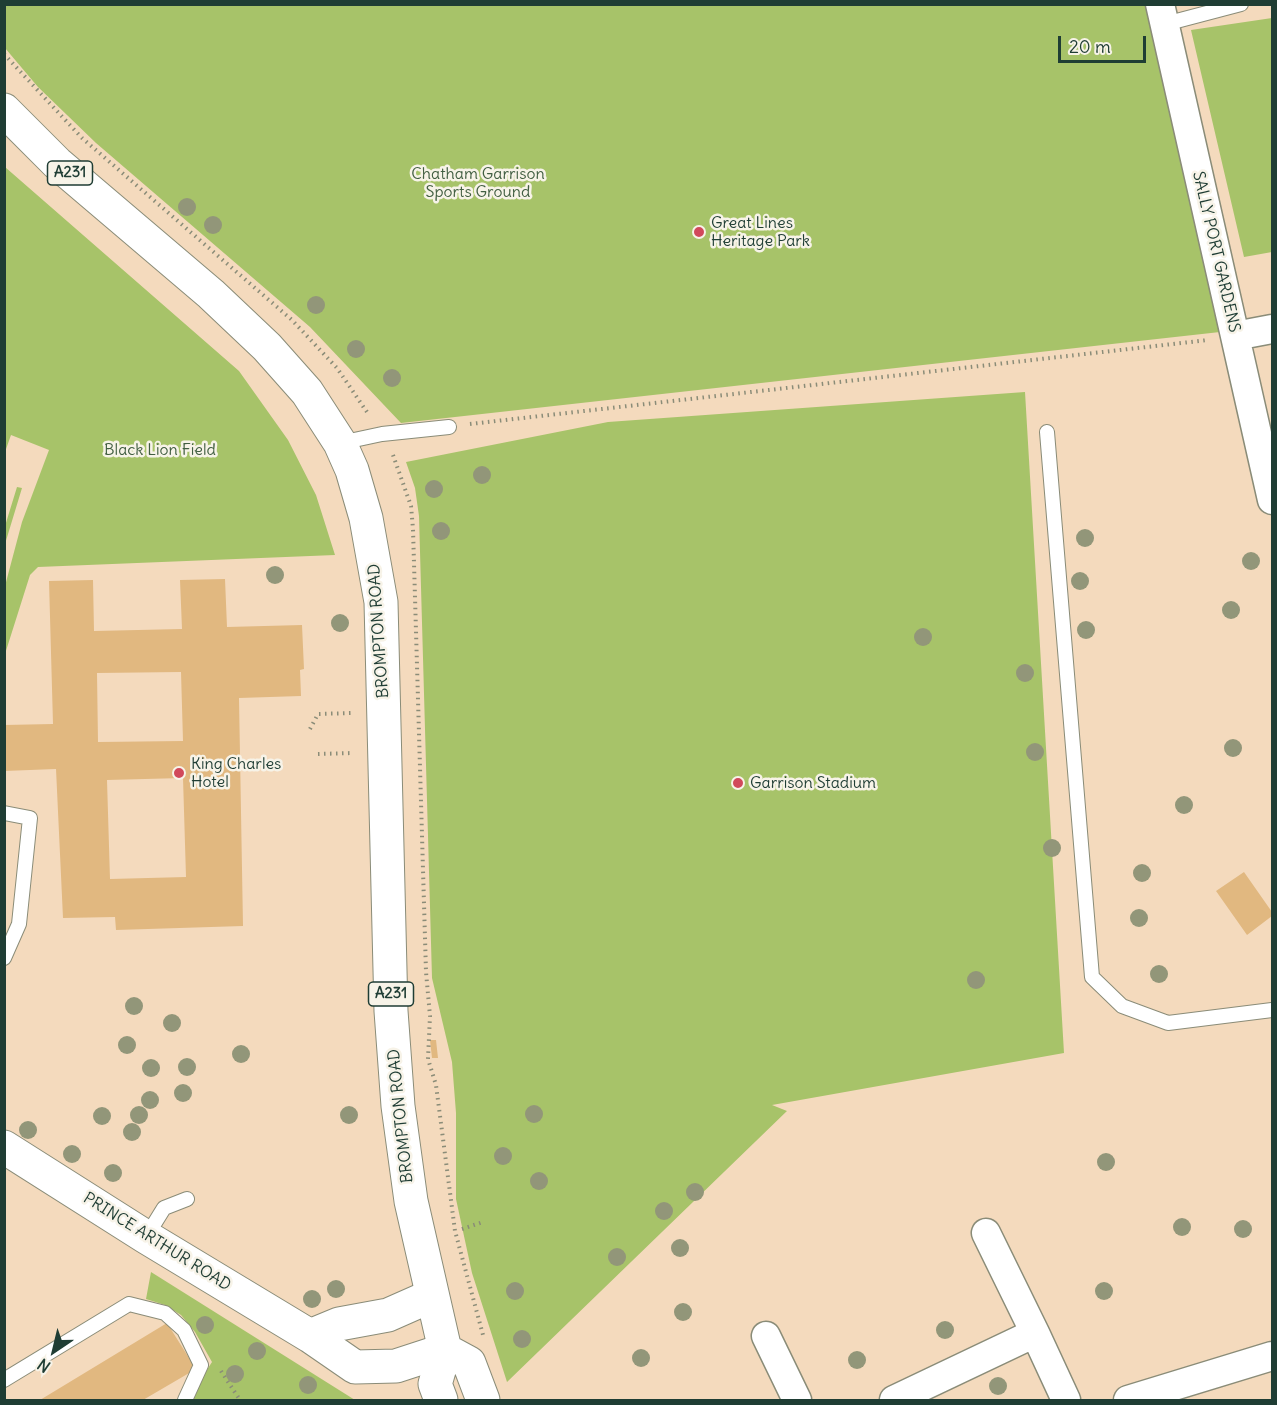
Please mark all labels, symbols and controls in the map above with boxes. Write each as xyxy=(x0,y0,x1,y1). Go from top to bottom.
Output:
scale bar xyxy=(1061,24,1150,62)
text: 20 m xyxy=(1069,35,1111,58)
road number: A231 xyxy=(48,161,92,185)
park label: Chatham Garrison Sports Ground xyxy=(411,164,545,202)
street label: SALLY PORT GARDENS xyxy=(1188,170,1244,334)
place label: Great Lines Heritage Park xyxy=(711,213,810,251)
marker: Great Lines Heritage Park xyxy=(692,225,706,239)
park label: Black Lion Field xyxy=(104,440,216,460)
street label: BROMPTON ROAD xyxy=(365,563,393,699)
place label: King Charles Hotel xyxy=(191,754,281,792)
marker: King Charles Hotel xyxy=(172,766,186,780)
place label: Garrison Stadium xyxy=(750,773,876,793)
marker: Garrison Stadium xyxy=(731,776,745,790)
road number: A231 xyxy=(368,982,414,1006)
street label: BROMPTON ROAD xyxy=(384,1048,418,1184)
street label: PRINCE ARTHUR ROAD xyxy=(80,1189,234,1295)
north arrow xyxy=(24,1321,84,1381)
text: N xyxy=(33,1354,54,1377)

